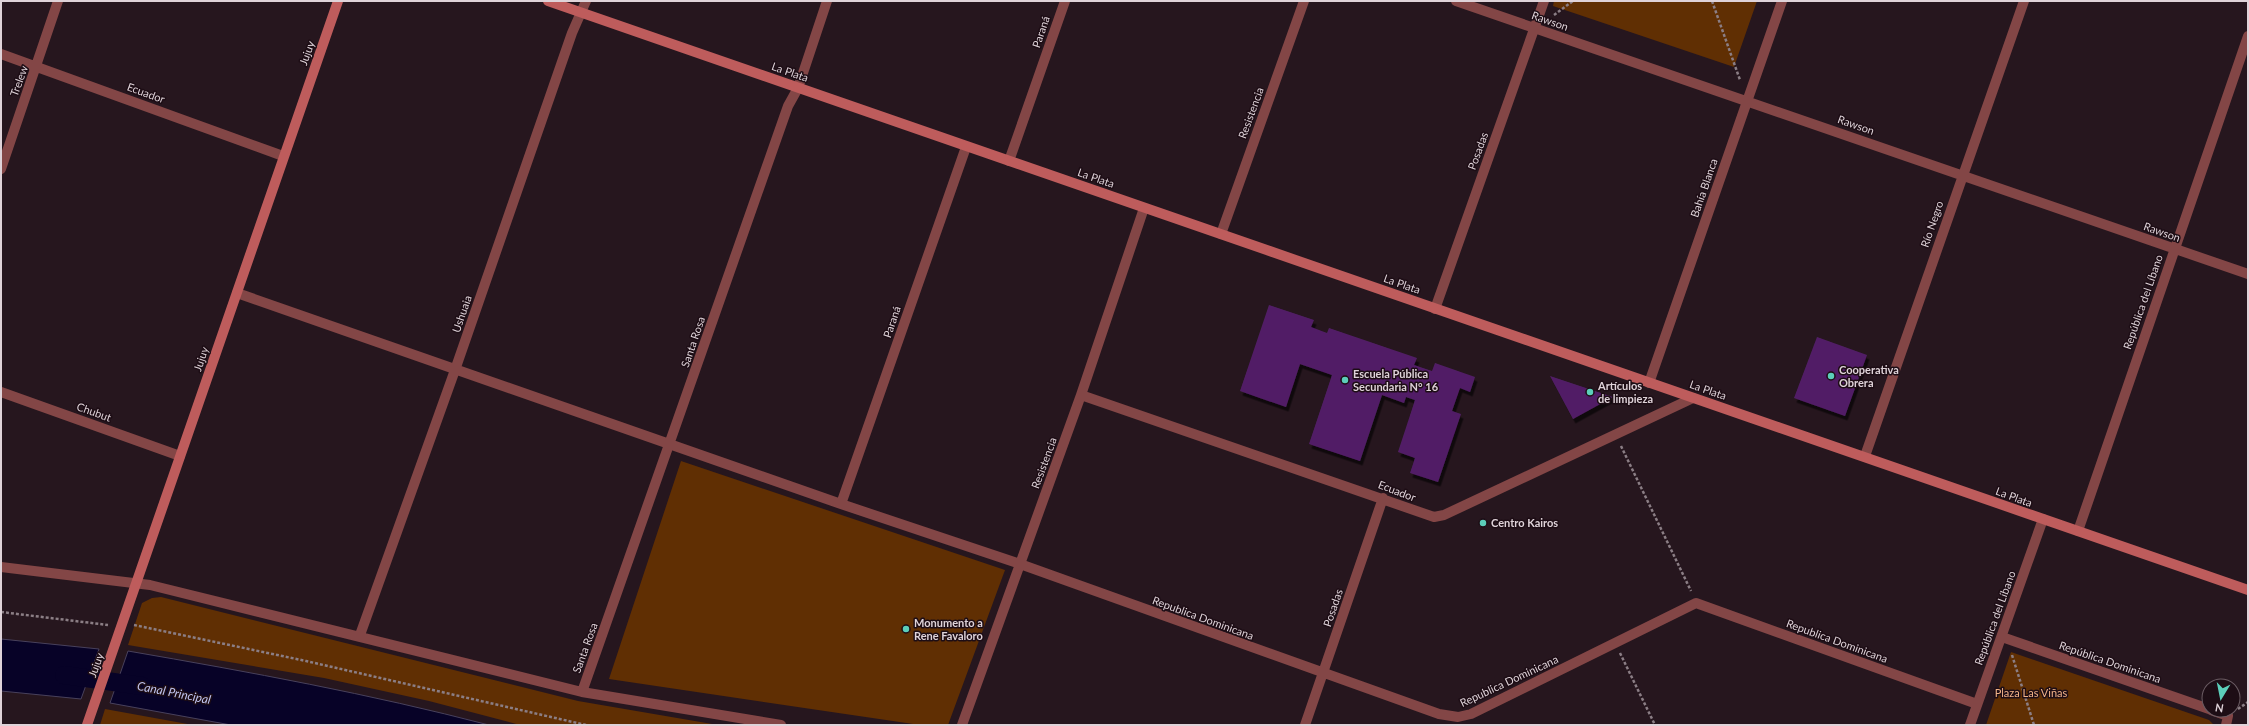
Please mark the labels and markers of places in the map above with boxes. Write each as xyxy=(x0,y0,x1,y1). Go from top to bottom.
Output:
place label: Cooperativa Obrera xyxy=(1839,363,1899,389)
place label: Escuela Pública Secundaria N° 16 xyxy=(1353,367,1439,393)
marker: Cooperativa Obrera xyxy=(1826,371,1836,381)
marker: Escuela Pública Secundaria N° 16 xyxy=(1340,375,1350,385)
place label: Artículos de limpieza xyxy=(1597,379,1653,405)
marker: Artículos de limpieza xyxy=(1585,387,1595,397)
place label: Centro Kairos xyxy=(1491,516,1558,529)
marker: Centro Kairos xyxy=(1478,518,1488,528)
place label: Monumento a Rene Favaloro xyxy=(914,616,983,642)
marker: Monumento a Rene Favaloro xyxy=(901,624,911,634)

